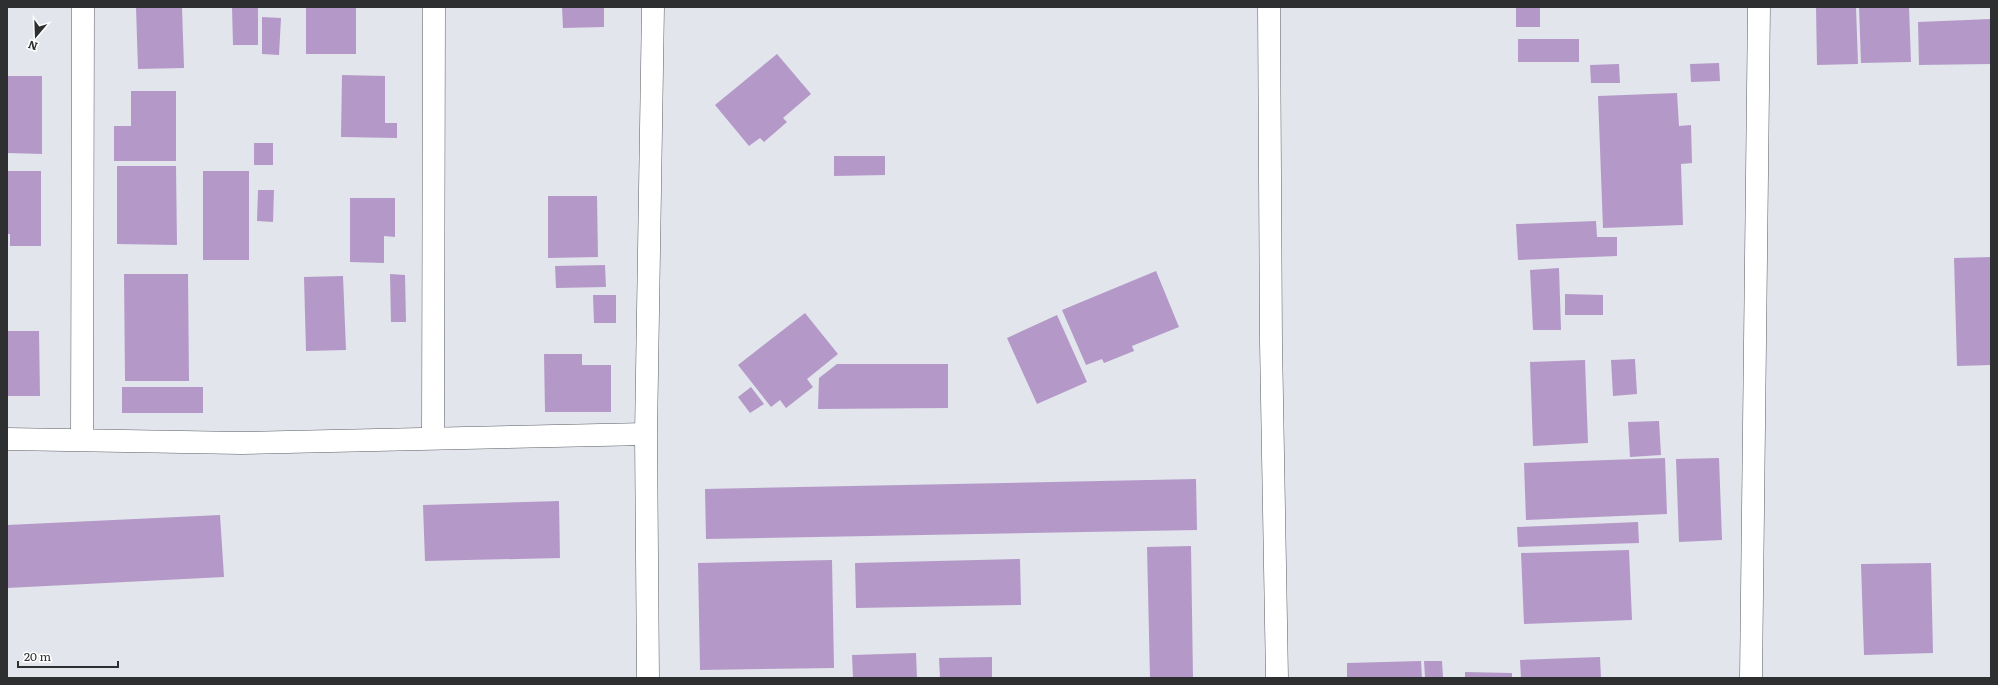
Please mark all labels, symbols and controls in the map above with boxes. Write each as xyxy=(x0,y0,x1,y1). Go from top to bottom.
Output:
north arrow xyxy=(16,16,56,56)
text: N xyxy=(25,37,39,55)
scale bar xyxy=(18,643,118,669)
text: 20 m xyxy=(24,647,51,665)

